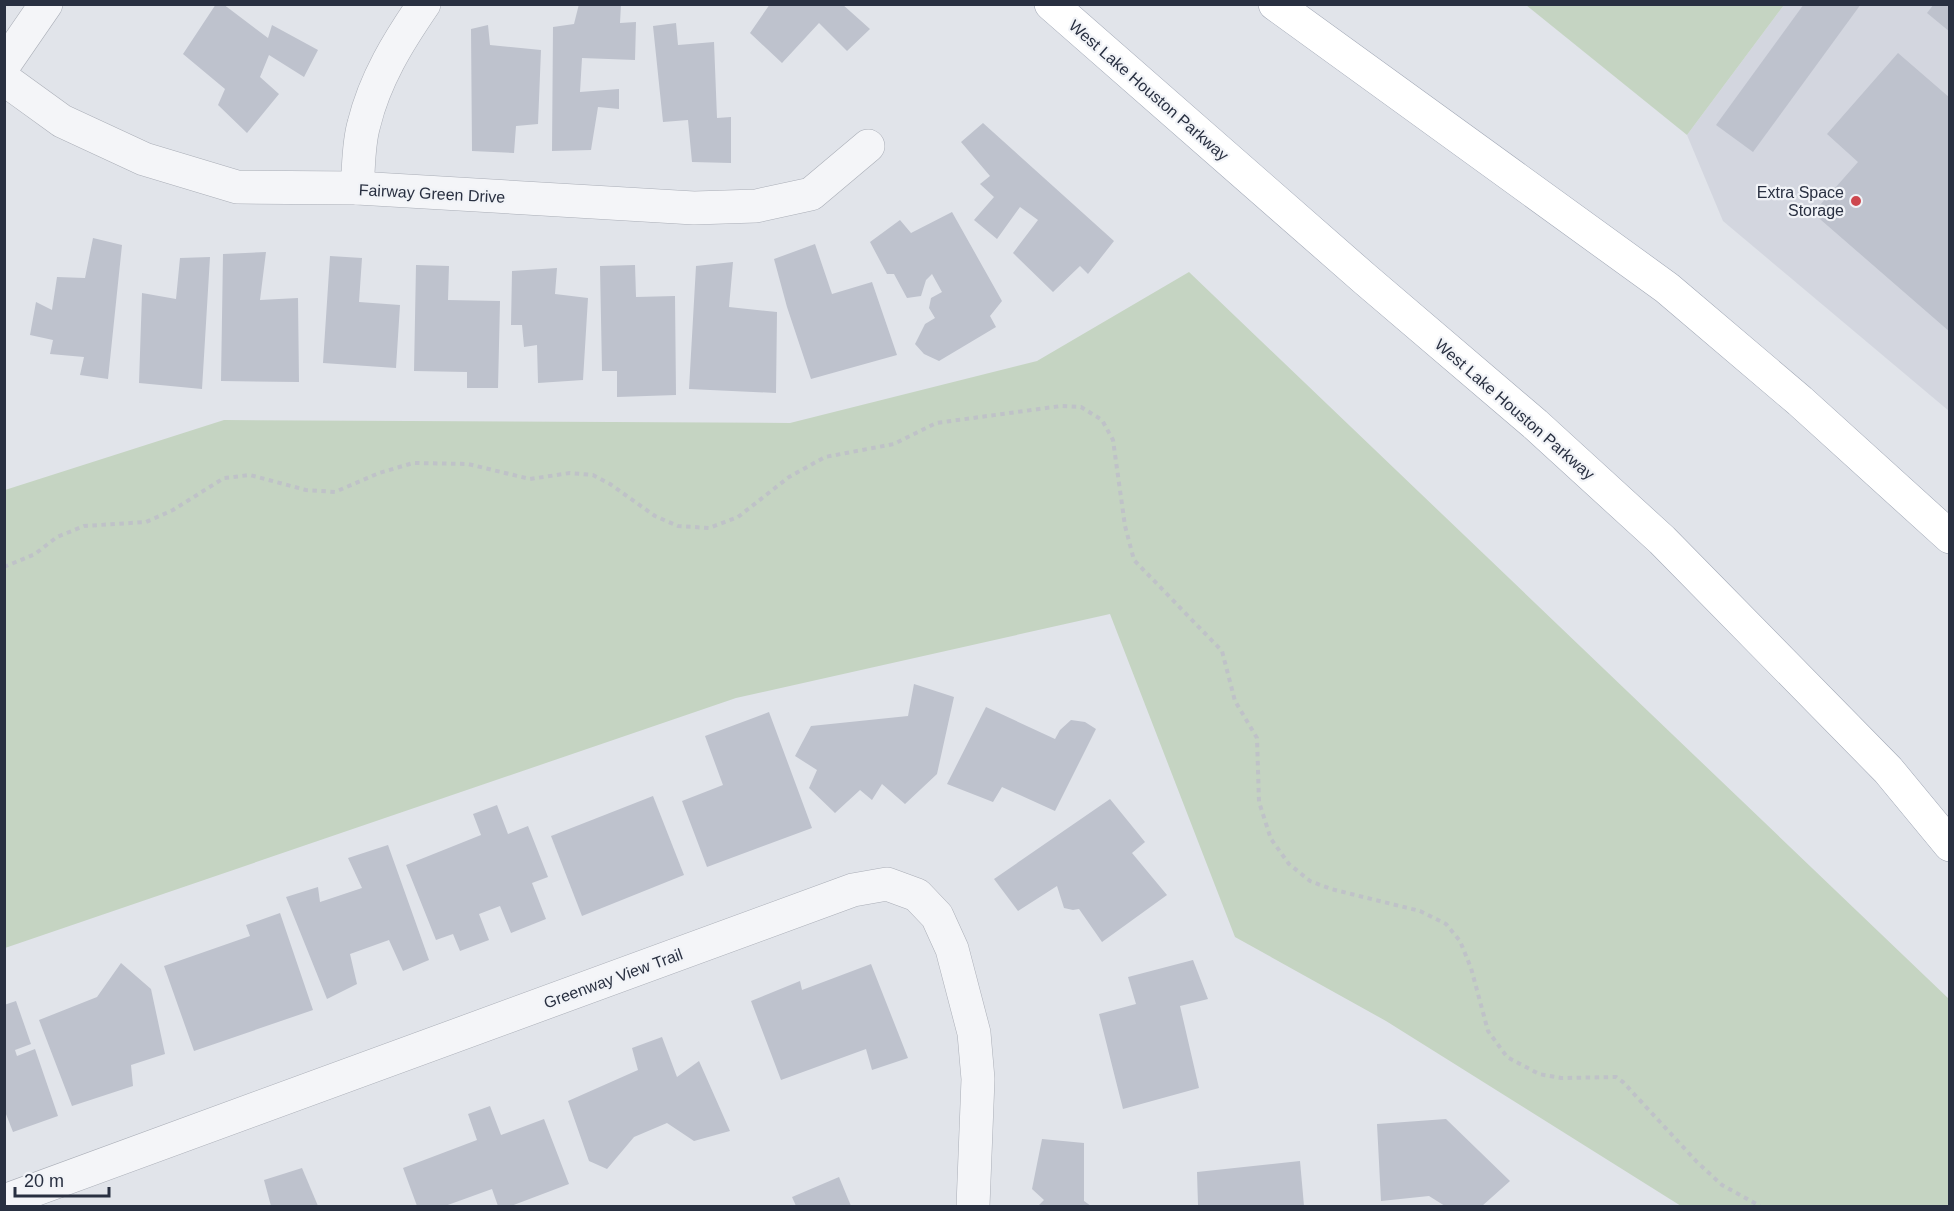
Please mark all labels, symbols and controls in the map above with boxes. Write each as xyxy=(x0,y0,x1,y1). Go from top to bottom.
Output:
street label: West Lake Houston Parkway xyxy=(1066,17,1232,164)
street label: Fairway Green Drive xyxy=(358,181,506,206)
place label: Extra Space Storage xyxy=(1757,184,1844,219)
marker: Extra Space Storage xyxy=(1849,194,1863,208)
street label: West Lake Houston Parkway xyxy=(1432,336,1598,483)
street label: Greenway View Trail xyxy=(541,945,685,1011)
scale bar xyxy=(15,1160,110,1198)
text: 20 m xyxy=(24,1171,64,1191)

